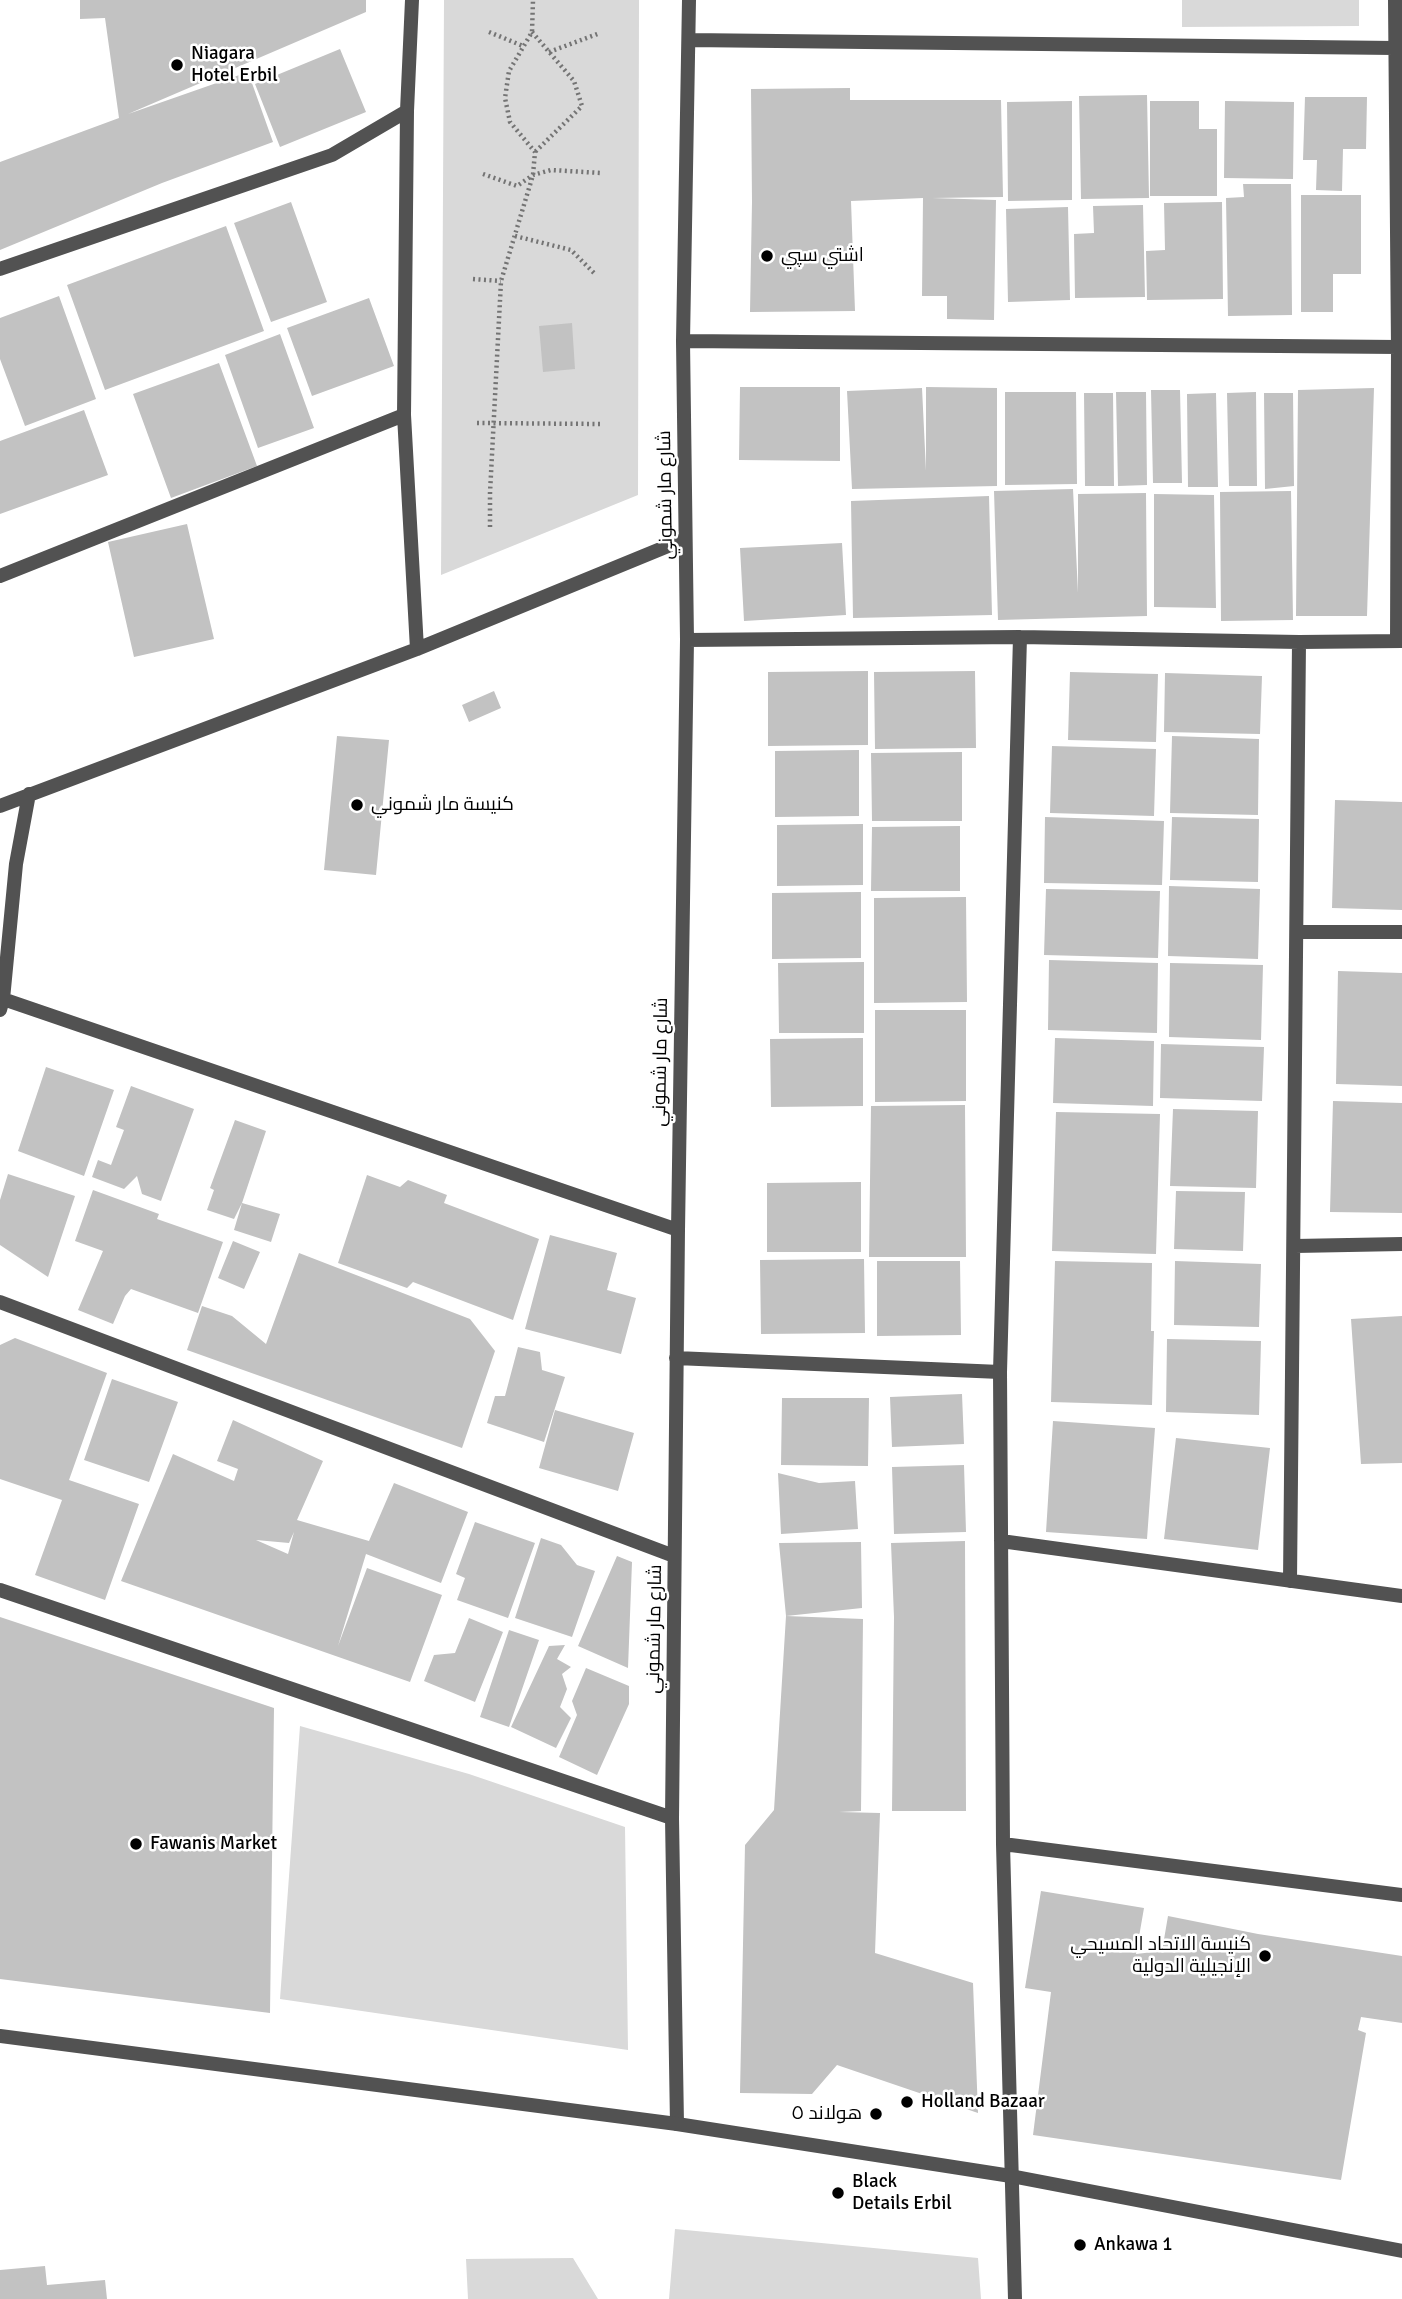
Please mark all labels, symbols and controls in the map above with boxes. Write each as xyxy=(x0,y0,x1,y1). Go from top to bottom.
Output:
place label: Niagara Hotel Erbil xyxy=(191,43,278,87)
marker: Niagara Hotel Erbil xyxy=(169,57,185,73)
place label: اشتي سپي xyxy=(781,245,864,267)
marker: اشتي سپي xyxy=(759,248,775,264)
street label: شارع مار شموني xyxy=(653,430,679,560)
place label: كنيسة مار شموني xyxy=(371,794,514,816)
marker: كنيسة مار شموني xyxy=(349,797,365,813)
street label: شارع مار شموني xyxy=(648,997,674,1127)
street label: شارع مار شموني xyxy=(642,1564,668,1694)
place label: Fawanis Market xyxy=(150,1833,277,1855)
marker: Fawanis Market xyxy=(128,1836,144,1852)
place label: كنيسة الاتحاد المسيحي الإنجيلية الدولية xyxy=(1070,1934,1251,1978)
marker: كنيسة الاتحاد المسيحي الإنجيلية الدولية xyxy=(1257,1948,1273,1964)
place label: Holland Bazaar xyxy=(921,2091,1045,2113)
marker: Holland Bazaar xyxy=(899,2094,915,2110)
place label: هولاند ٥ xyxy=(791,2103,862,2125)
marker: هولاند ٥ xyxy=(868,2106,884,2122)
place label: Black Details Erbil xyxy=(852,2171,952,2215)
marker: Black Details Erbil xyxy=(830,2185,846,2201)
place label: Ankawa 1 xyxy=(1094,2234,1173,2256)
marker: Ankawa 1 xyxy=(1072,2237,1088,2253)

